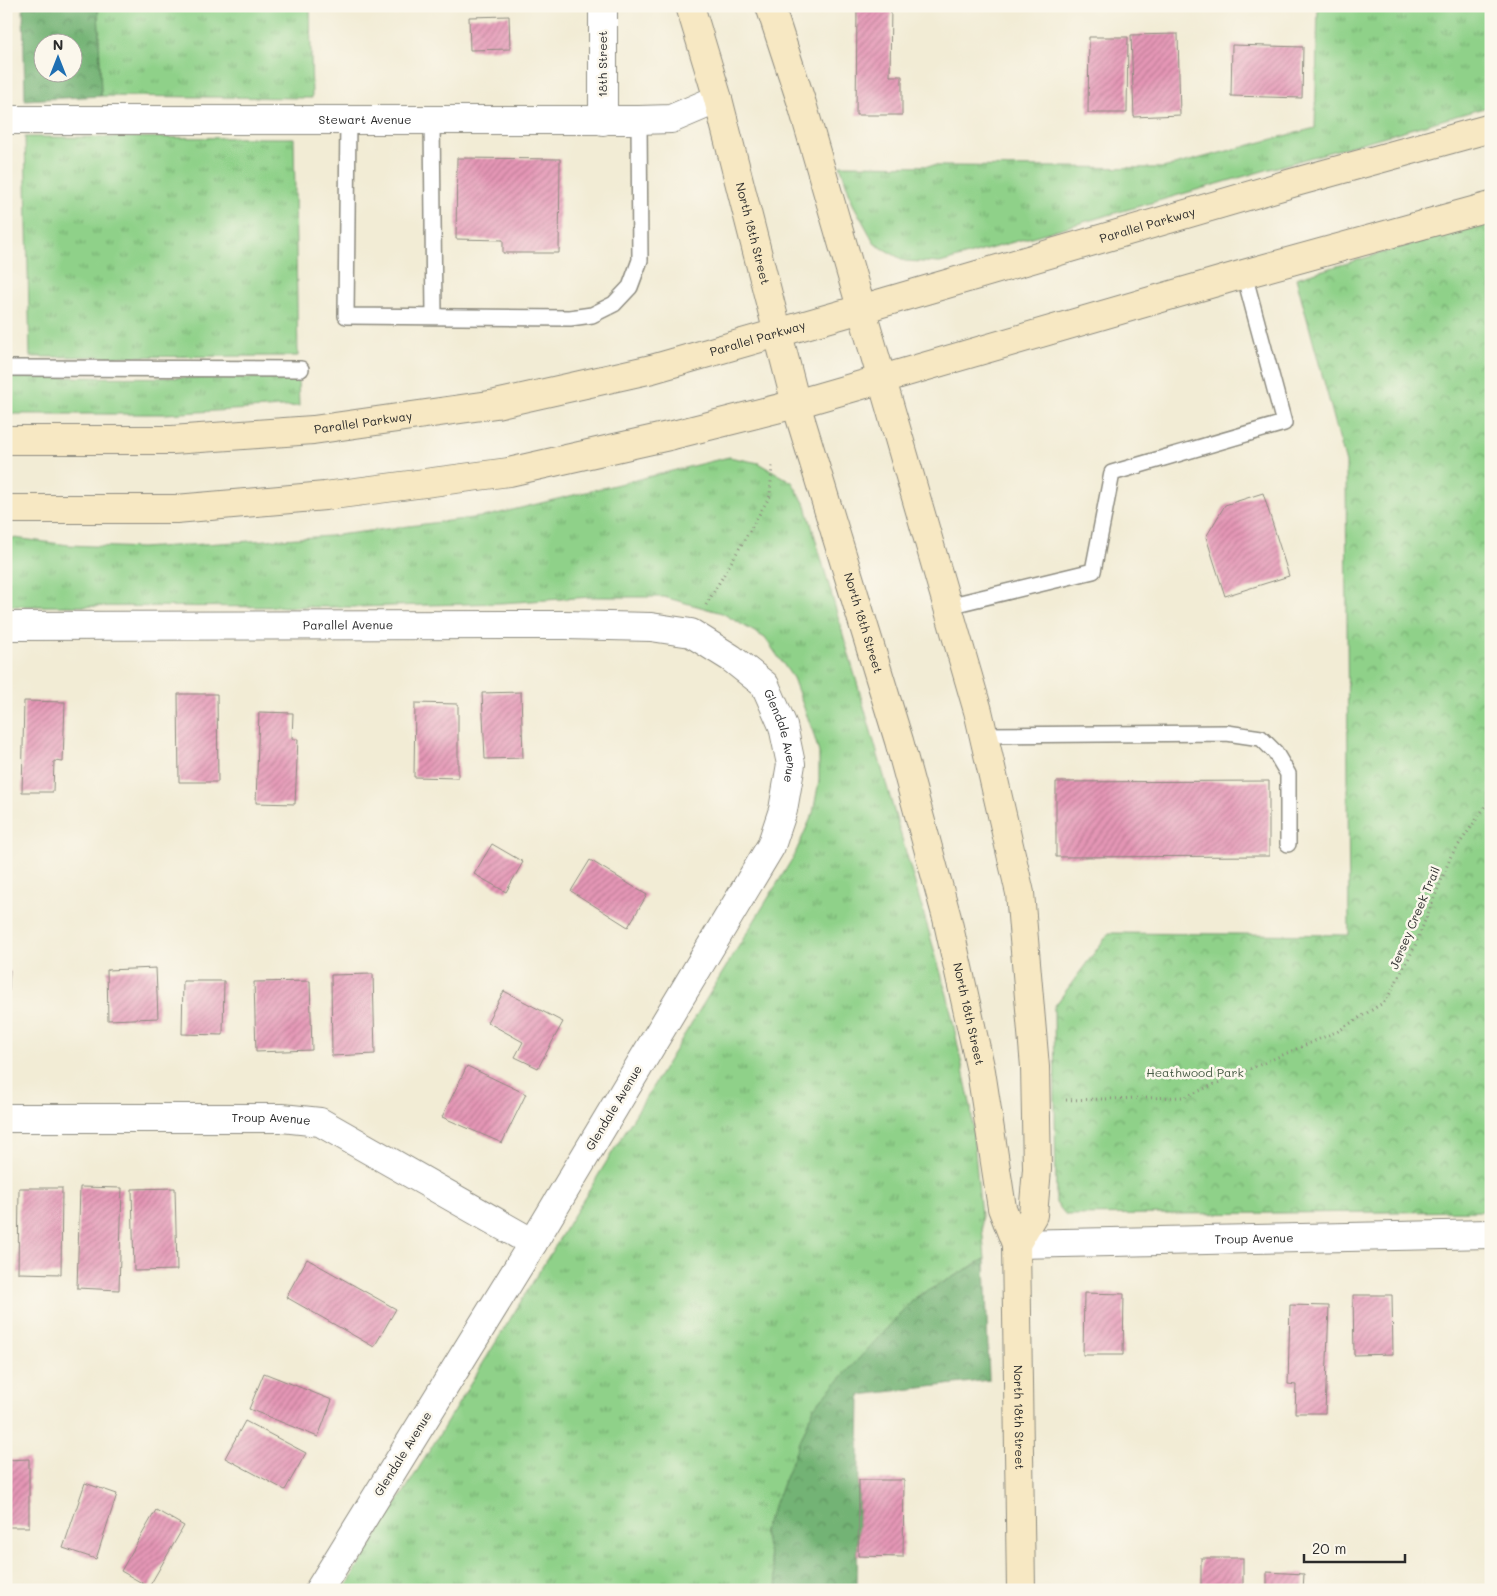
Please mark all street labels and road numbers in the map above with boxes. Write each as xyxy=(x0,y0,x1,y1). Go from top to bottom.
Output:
street label: 18th Street xyxy=(594,31,610,97)
street label: Stewart Avenue xyxy=(318,111,412,127)
street label: North 18th Street xyxy=(733,181,774,286)
street label: Parallel Parkway xyxy=(1097,203,1197,246)
street label: Parallel Parkway xyxy=(708,316,807,359)
street label: Parallel Parkway xyxy=(313,407,413,437)
street label: North 18th Street xyxy=(841,570,887,675)
street label: Parallel Avenue xyxy=(303,616,393,632)
street label: Glendale Avenue xyxy=(761,686,800,784)
street label: Jersey Creek Trail xyxy=(1385,864,1443,971)
street label: North 18th Street xyxy=(950,961,988,1067)
street label: Glendale Avenue xyxy=(581,1062,645,1153)
street label: Troup Avenue xyxy=(231,1109,311,1128)
street label: Troup Avenue xyxy=(1214,1229,1294,1247)
street label: North 18th Street xyxy=(1011,1365,1028,1470)
street label: Glendale Avenue xyxy=(370,1408,435,1499)

